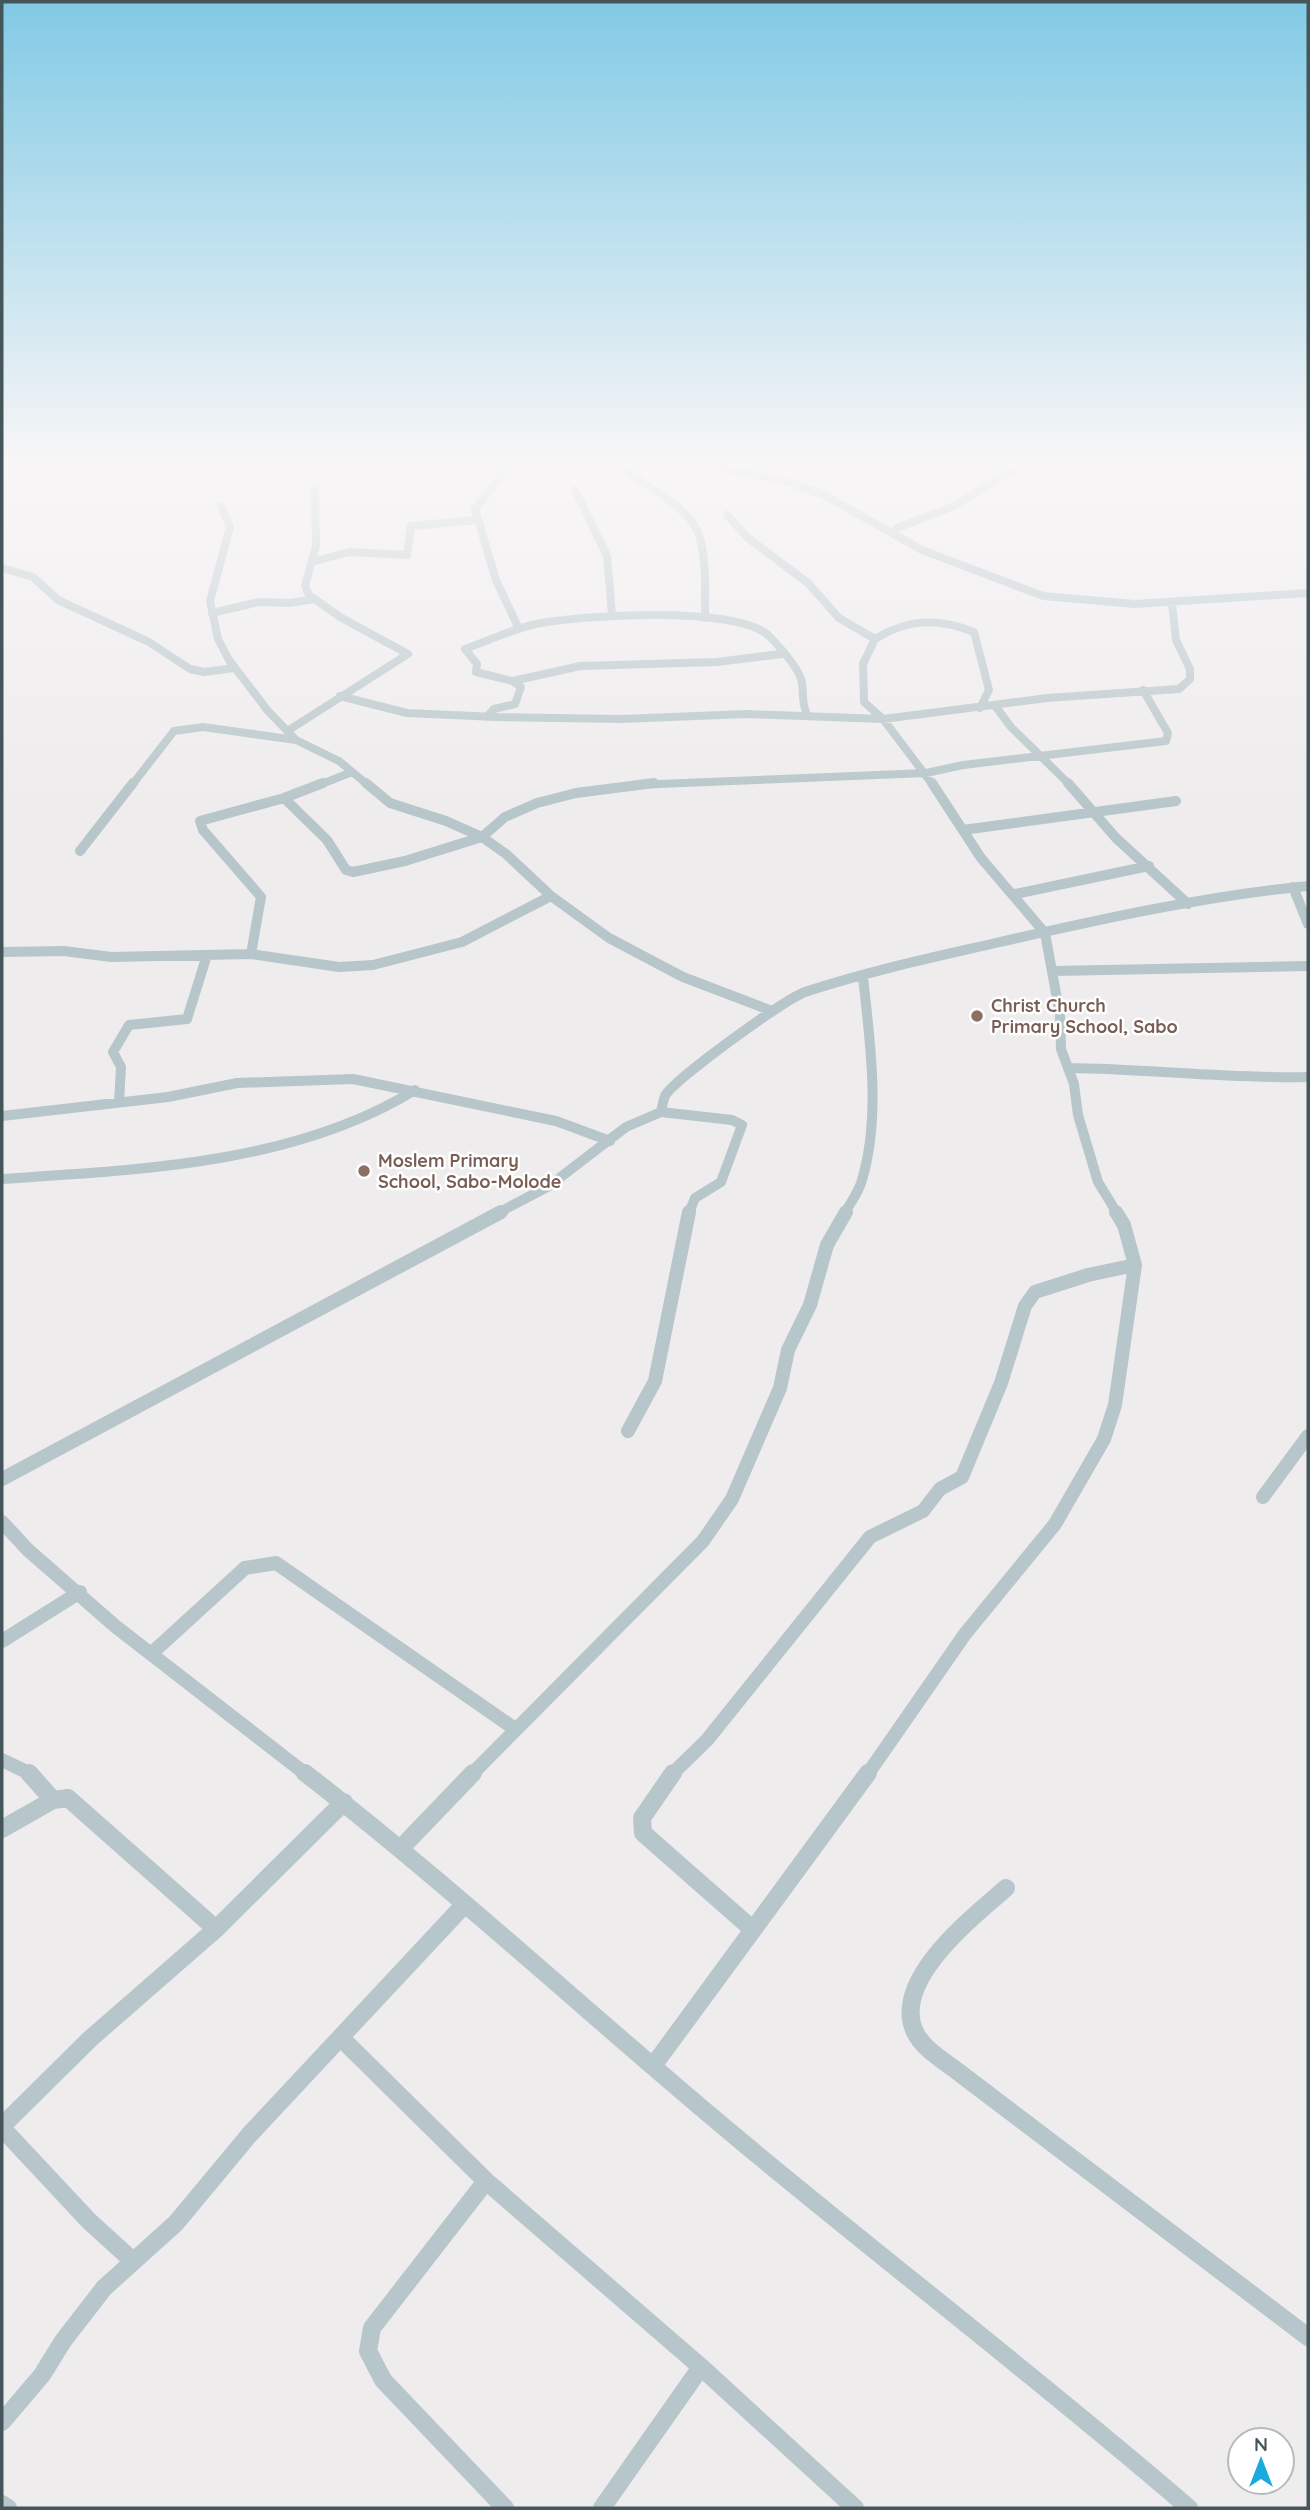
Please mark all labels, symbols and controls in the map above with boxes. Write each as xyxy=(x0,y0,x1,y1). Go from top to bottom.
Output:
place label: Christ Church Primary School, Sabo xyxy=(991,994,1178,1038)
marker: Christ Church Primary School, Sabo xyxy=(969,1008,985,1024)
place label: Moslem Primary School, Sabo-Molode xyxy=(378,1149,562,1193)
marker: Moslem Primary School, Sabo-Molode xyxy=(356,1163,372,1179)
north arrow xyxy=(1226,2426,1296,2496)
text: N xyxy=(1254,2432,1268,2456)

